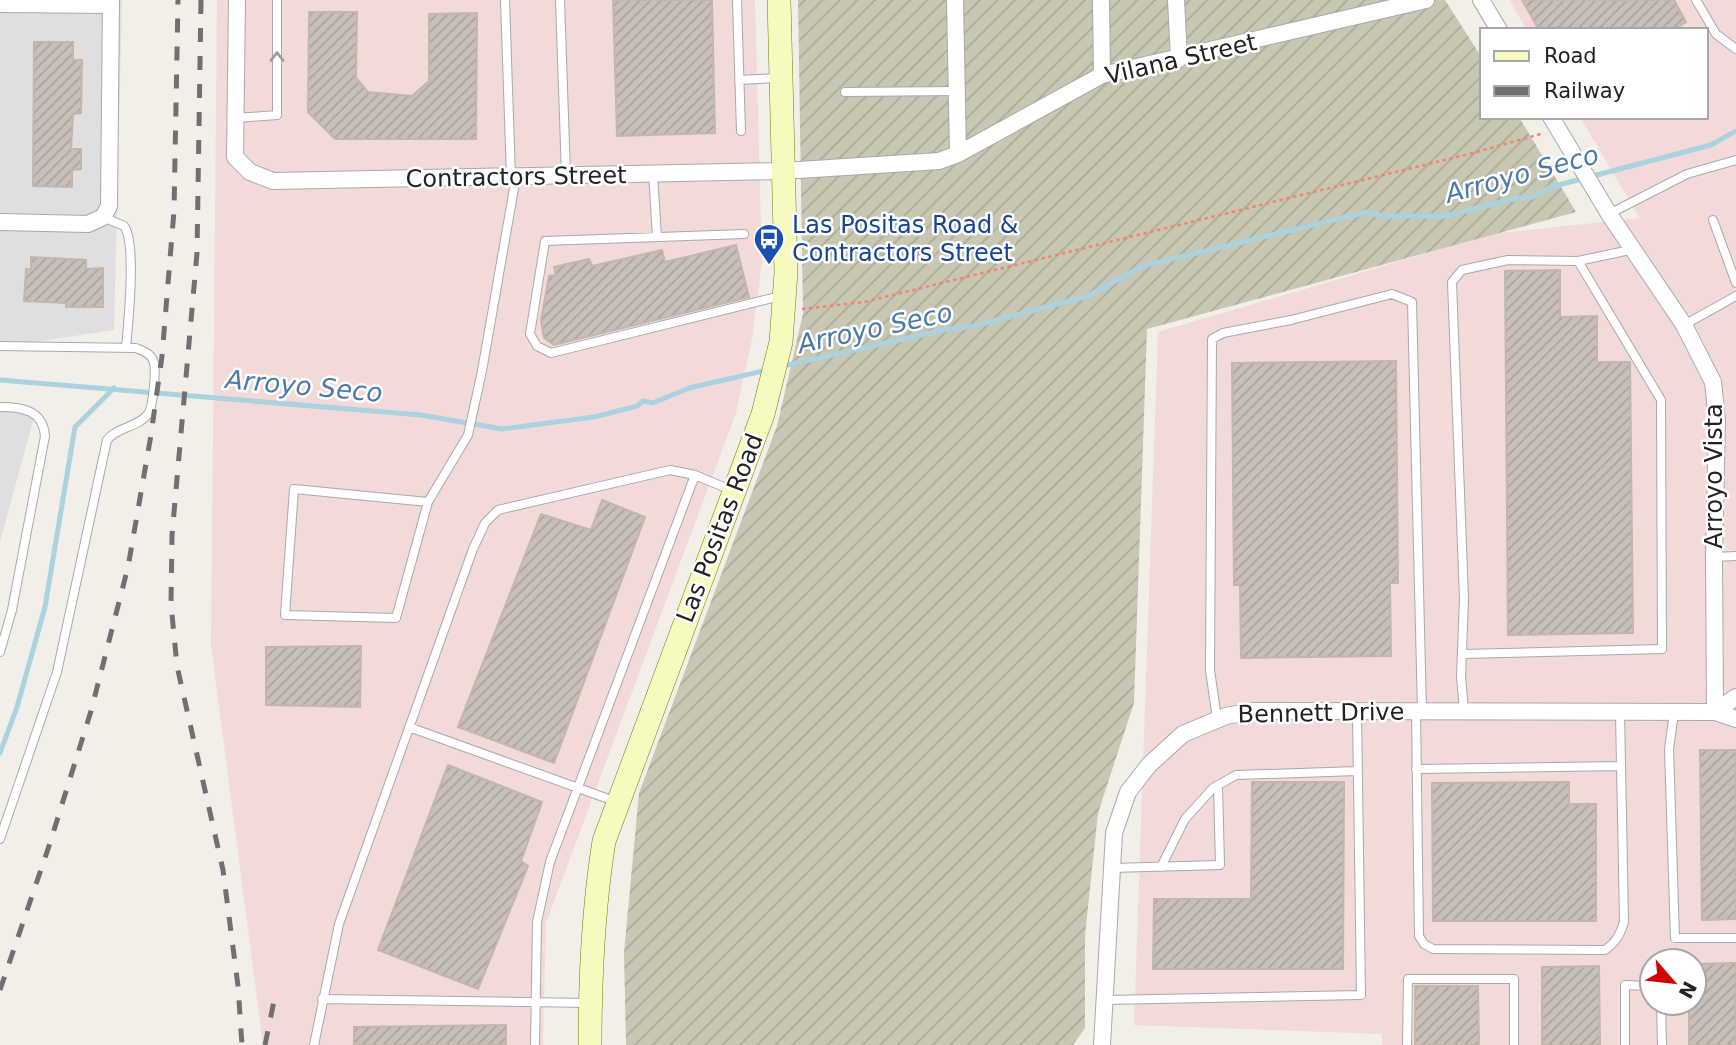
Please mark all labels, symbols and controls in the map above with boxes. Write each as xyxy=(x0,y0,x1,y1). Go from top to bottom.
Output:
street label: Vilana Street xyxy=(1103,28,1259,90)
legend xyxy=(1480,28,1708,119)
text: Road xyxy=(1544,44,1597,68)
one-way arrow xyxy=(269,52,285,62)
text: Railway xyxy=(1544,79,1625,103)
water label: Arroyo Seco xyxy=(1440,139,1602,209)
street label: Contractors Street xyxy=(405,161,627,193)
place label: Las Positas Road & Contractors Street xyxy=(792,211,1019,267)
bus stop icon: Las Positas Road & Contractors Street xyxy=(752,222,786,266)
water label: Arroyo Seco xyxy=(793,297,955,359)
water label: Arroyo Seco xyxy=(222,364,384,408)
street label: Arroyo Vista xyxy=(1700,403,1728,549)
street label: Las Positas Road xyxy=(671,430,769,626)
street label: Bennett Drive xyxy=(1237,698,1405,728)
north arrow xyxy=(1638,947,1708,1017)
text: N xyxy=(1675,978,1701,1002)

